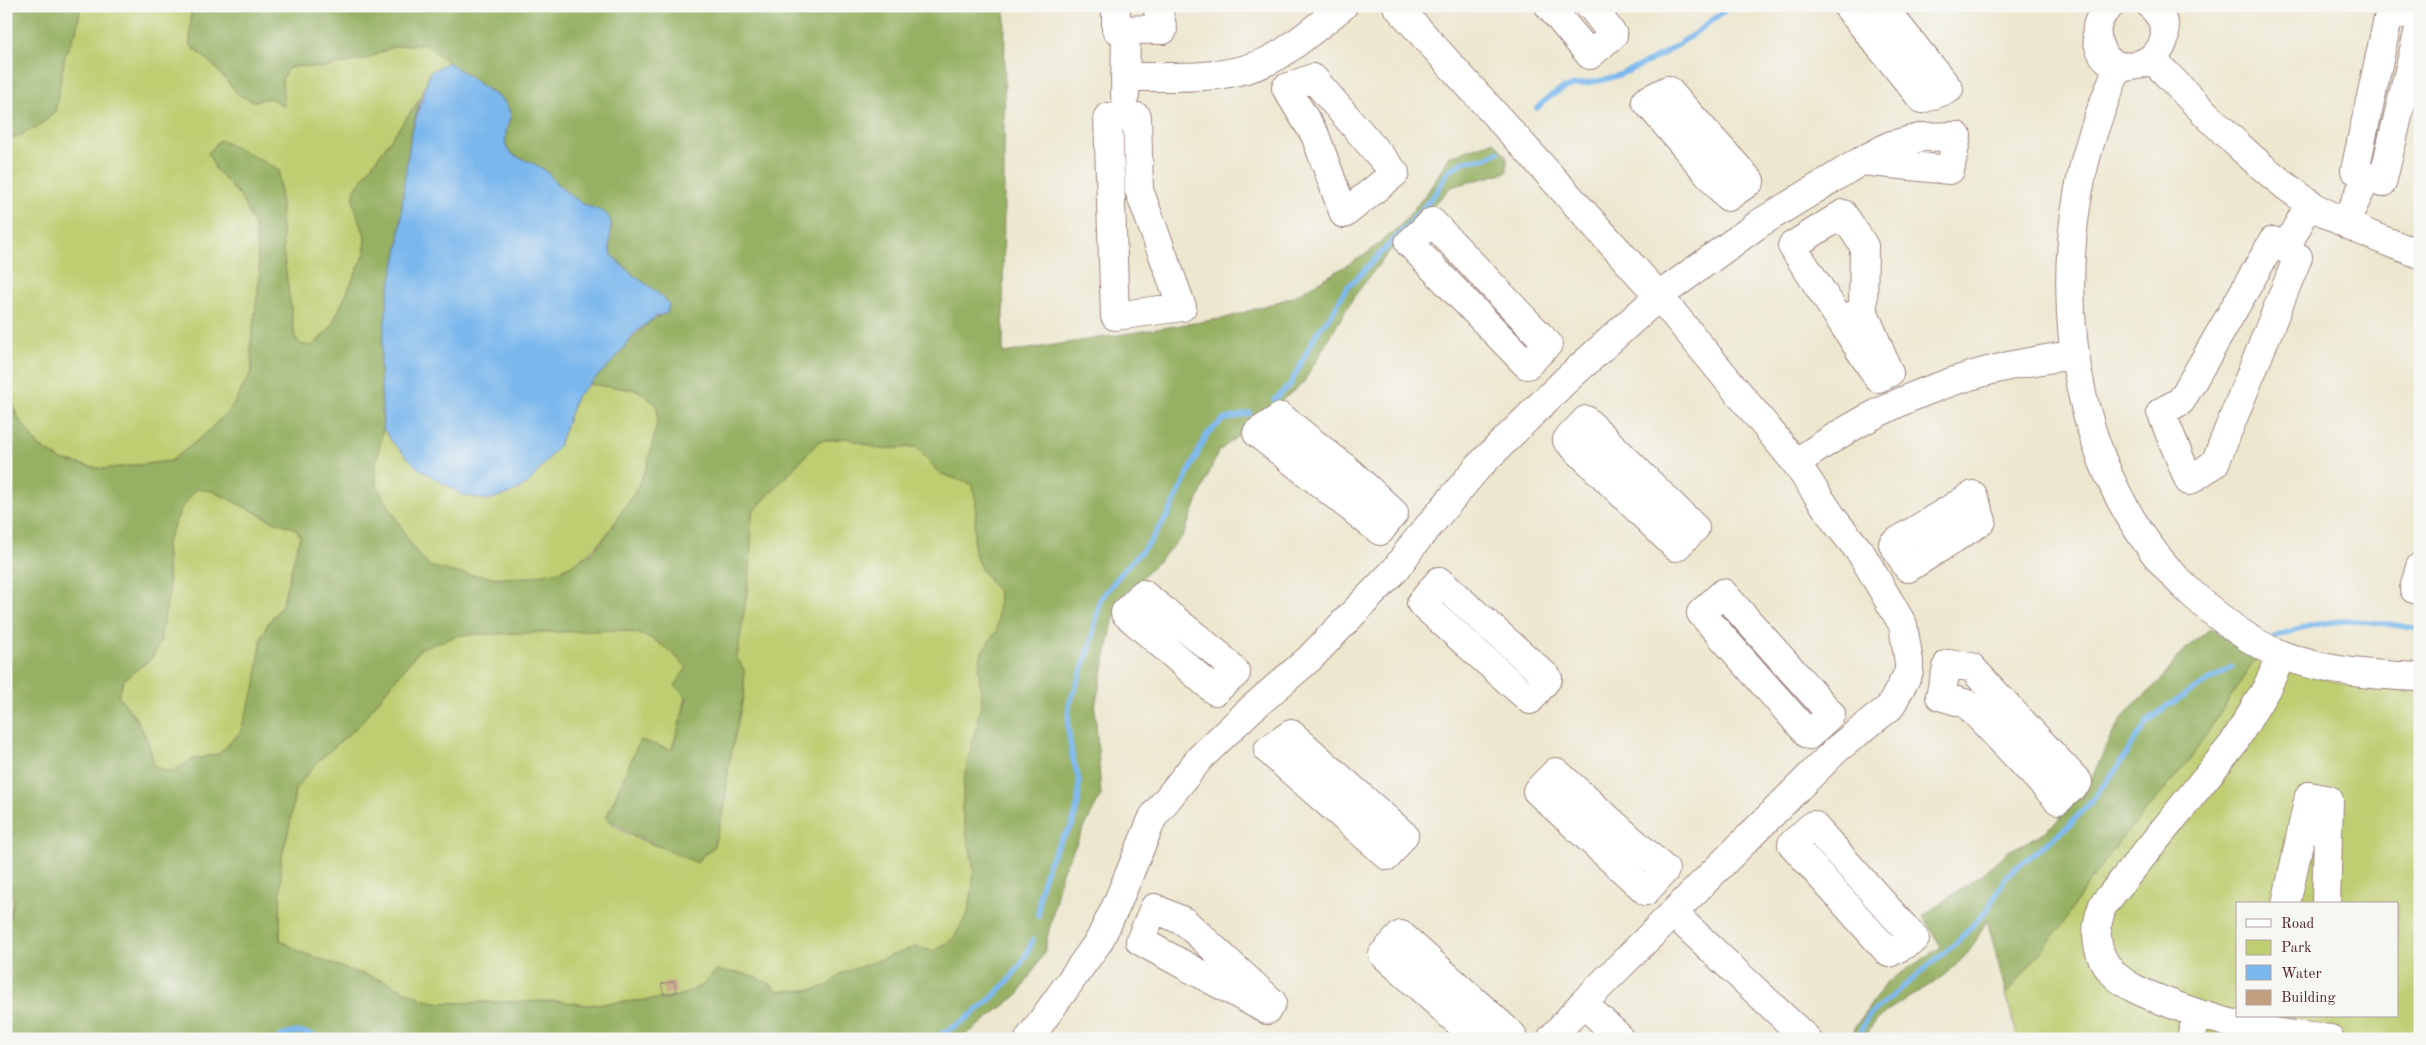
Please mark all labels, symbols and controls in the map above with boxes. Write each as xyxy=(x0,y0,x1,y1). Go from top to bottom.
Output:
legend xyxy=(2236,902,2398,1018)
text: Road xyxy=(2281,917,2315,932)
text: Park xyxy=(2281,941,2312,956)
text: Water xyxy=(2281,967,2322,982)
text: Building xyxy=(2281,991,2336,1006)

